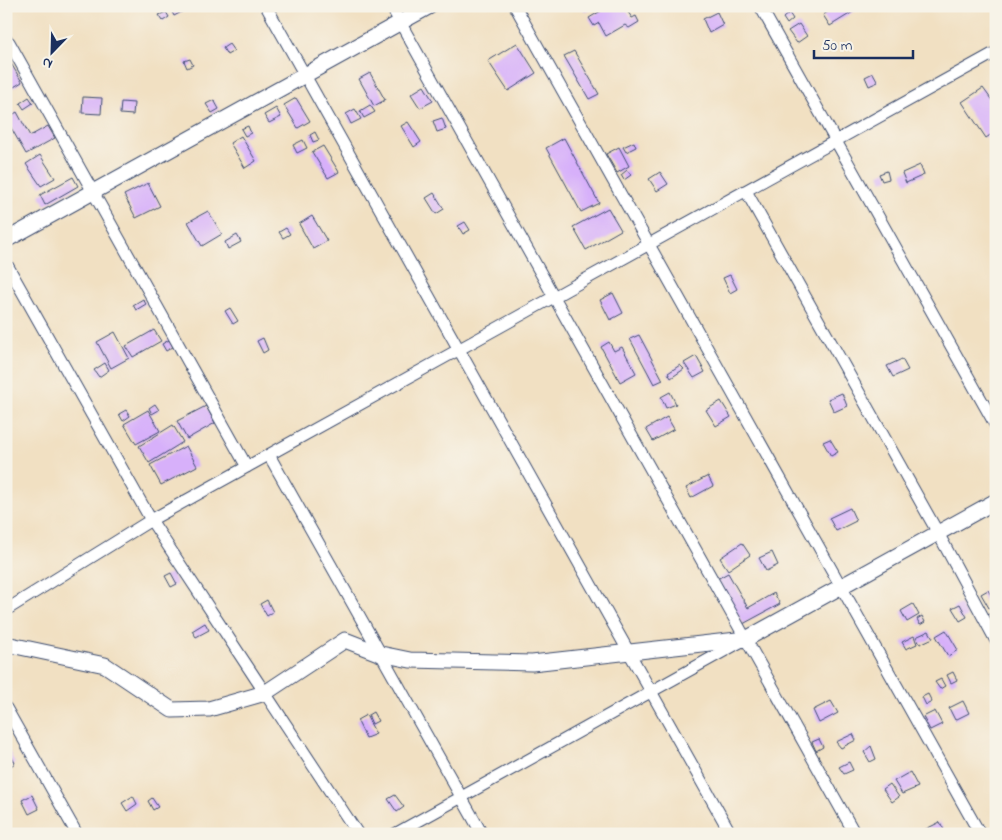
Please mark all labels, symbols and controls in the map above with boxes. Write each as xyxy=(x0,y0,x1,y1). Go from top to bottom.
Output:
north arrow xyxy=(28,28,78,78)
scale bar xyxy=(814,28,913,60)
text: 50 m xyxy=(822,35,853,57)
text: N xyxy=(39,51,56,74)

